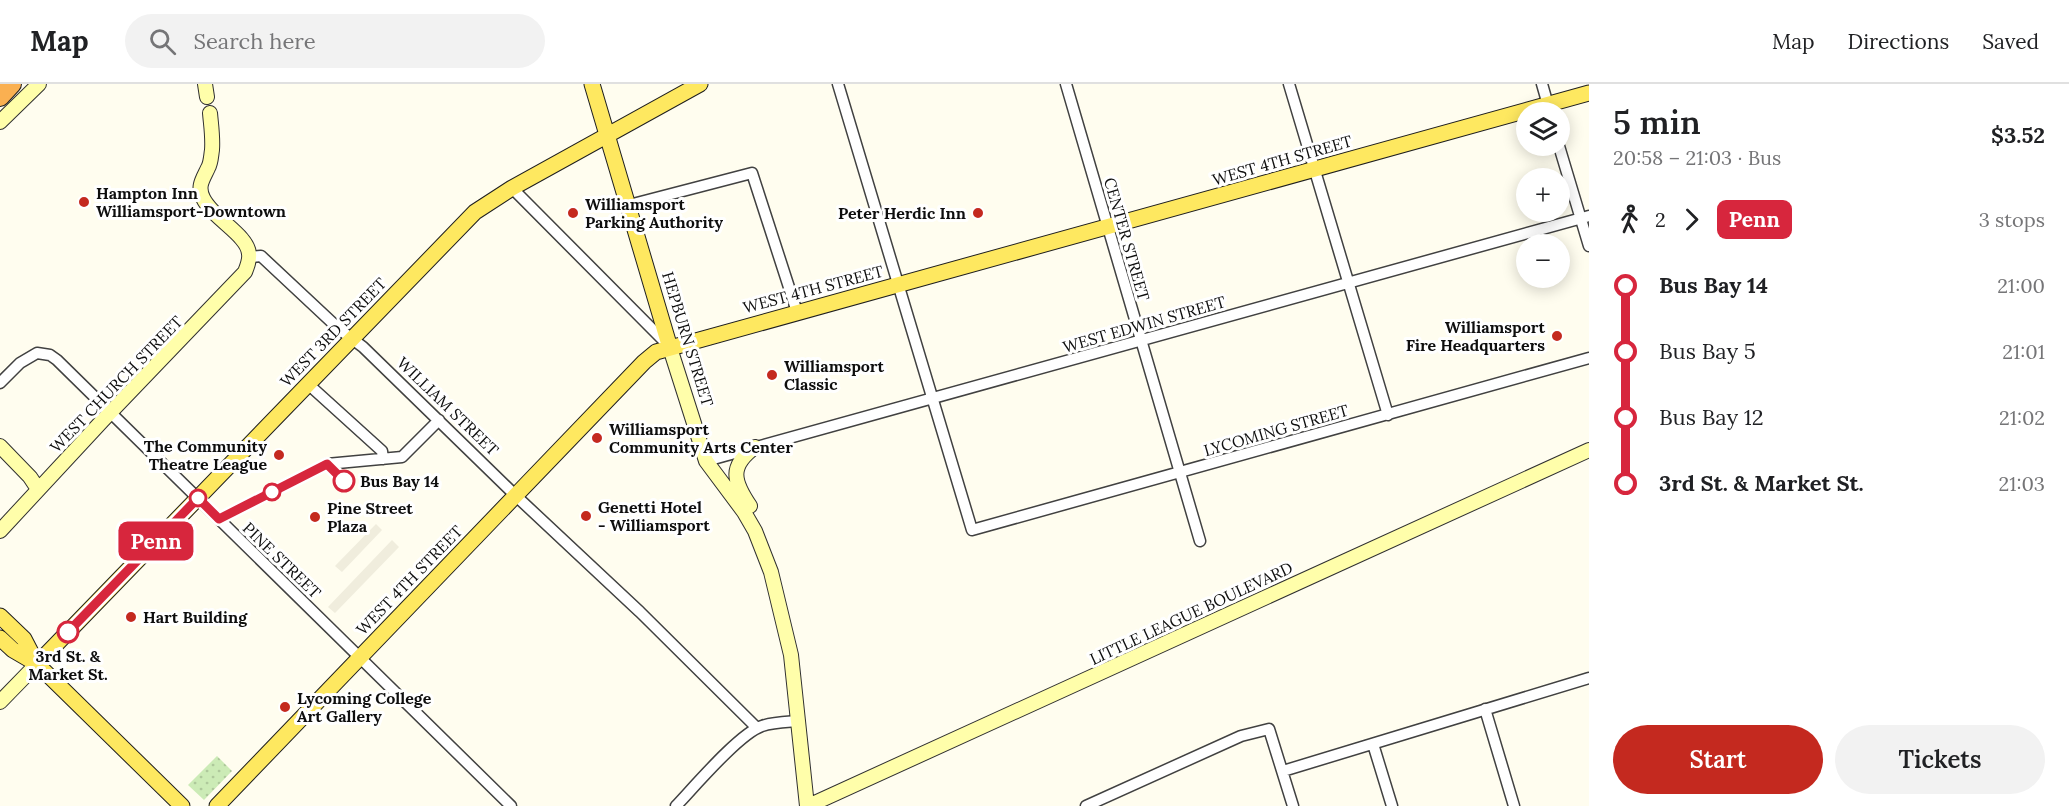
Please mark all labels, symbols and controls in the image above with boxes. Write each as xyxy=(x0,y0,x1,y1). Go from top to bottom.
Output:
search box xyxy=(125,14,545,68)
text: Map xyxy=(30,23,89,59)
icon: search xyxy=(146,25,179,58)
text: Search here xyxy=(194,27,316,55)
text: Map xyxy=(1772,28,1815,55)
text: Directions xyxy=(1848,28,1949,55)
text: Saved xyxy=(1982,28,2039,55)
text: 5 min xyxy=(1613,101,1701,143)
map controls xyxy=(1516,102,1570,288)
button: layers xyxy=(1516,102,1570,156)
text: $3.52 xyxy=(1991,121,2045,149)
street label: WEST 4TH STREET xyxy=(1210,130,1354,190)
text: 20:58 – 21:03 · Bus xyxy=(1613,145,1781,170)
button: + xyxy=(1516,168,1570,222)
street label: CENTER STREET xyxy=(1100,175,1154,303)
place label: Hampton Inn Williamsport-Downtown xyxy=(96,183,286,221)
place label: Williamsport Parking Authority xyxy=(585,194,723,232)
marker: Hampton Inn Williamsport-Downtown xyxy=(77,195,91,209)
place label: Peter Herdic Inn xyxy=(838,203,966,223)
icon: walk xyxy=(1613,203,1646,236)
icon: forward xyxy=(1675,203,1708,236)
marker: Williamsport Parking Authority xyxy=(566,206,580,220)
marker: Peter Herdic Inn xyxy=(971,206,985,220)
text: Penn xyxy=(1729,206,1780,233)
text: 2 xyxy=(1655,207,1666,232)
text: 3 stops xyxy=(1979,207,2045,232)
button: − xyxy=(1516,234,1570,288)
street label: WEST 4TH STREET xyxy=(741,261,885,317)
street label: HEPBURN STREET xyxy=(658,269,718,409)
text: Bus Bay 14 xyxy=(1659,271,1768,299)
street label: WEST 3RD STREET xyxy=(276,273,390,391)
text: 21:00 xyxy=(1997,273,2045,298)
street label: WEST EDWIN STREET xyxy=(1060,291,1228,357)
street label: WEST CHURCH STREET xyxy=(45,311,187,457)
place label: Williamsport Fire Headquarters xyxy=(1406,317,1545,355)
marker: Williamsport Fire Headquarters xyxy=(1550,329,1564,343)
text: Bus Bay 5 xyxy=(1659,337,1756,365)
text: 21:01 xyxy=(2002,339,2045,364)
street label: WILLIAM STREET xyxy=(393,352,503,460)
place label: Williamsport Classic xyxy=(784,356,885,394)
marker: Williamsport Classic xyxy=(765,368,779,382)
street label: LYCOMING STREET xyxy=(1201,400,1351,460)
text: Bus Bay 12 xyxy=(1659,403,1764,431)
text: 21:02 xyxy=(1999,405,2045,430)
place label: Williamsport Community Arts Center xyxy=(609,419,793,457)
marker: Williamsport Community Arts Center xyxy=(590,431,604,445)
place label: The Community Theatre League xyxy=(144,436,267,474)
marker: The Community Theatre League xyxy=(272,448,286,462)
text: 3rd St. & Market St. xyxy=(1659,469,1864,497)
marker: Bus Bay 14 xyxy=(333,470,355,492)
place label: Bus Bay 14 xyxy=(360,471,440,491)
text: 21:03 xyxy=(1998,471,2045,496)
unlabelled marker xyxy=(263,483,281,501)
unlabelled marker xyxy=(189,489,207,507)
place label: Genetti Hotel - Williamsport xyxy=(598,497,710,535)
place label: Pine Street Plaza xyxy=(327,498,413,536)
marker: Genetti Hotel - Williamsport xyxy=(579,509,593,523)
marker: Pine Street Plaza xyxy=(308,510,322,524)
street label: PINE STREET xyxy=(239,518,325,602)
street label: WEST 4TH STREET xyxy=(352,521,466,639)
line badge: Penn xyxy=(114,522,198,560)
text: Penn xyxy=(130,528,182,555)
street label: LITTLE LEAGUE BOULEVARD xyxy=(1086,557,1296,669)
place label: Hart Building xyxy=(143,607,248,627)
marker: Hart Building xyxy=(124,610,138,624)
marker: 3rd St. & Market St. xyxy=(57,621,79,643)
place label: 3rd St. & Market St. xyxy=(28,646,108,684)
place label: Lycoming College Art Gallery xyxy=(297,688,432,726)
marker: Lycoming College Art Gallery xyxy=(278,700,292,714)
button: Start xyxy=(1613,725,1823,794)
button: Tickets xyxy=(1835,725,2045,794)

